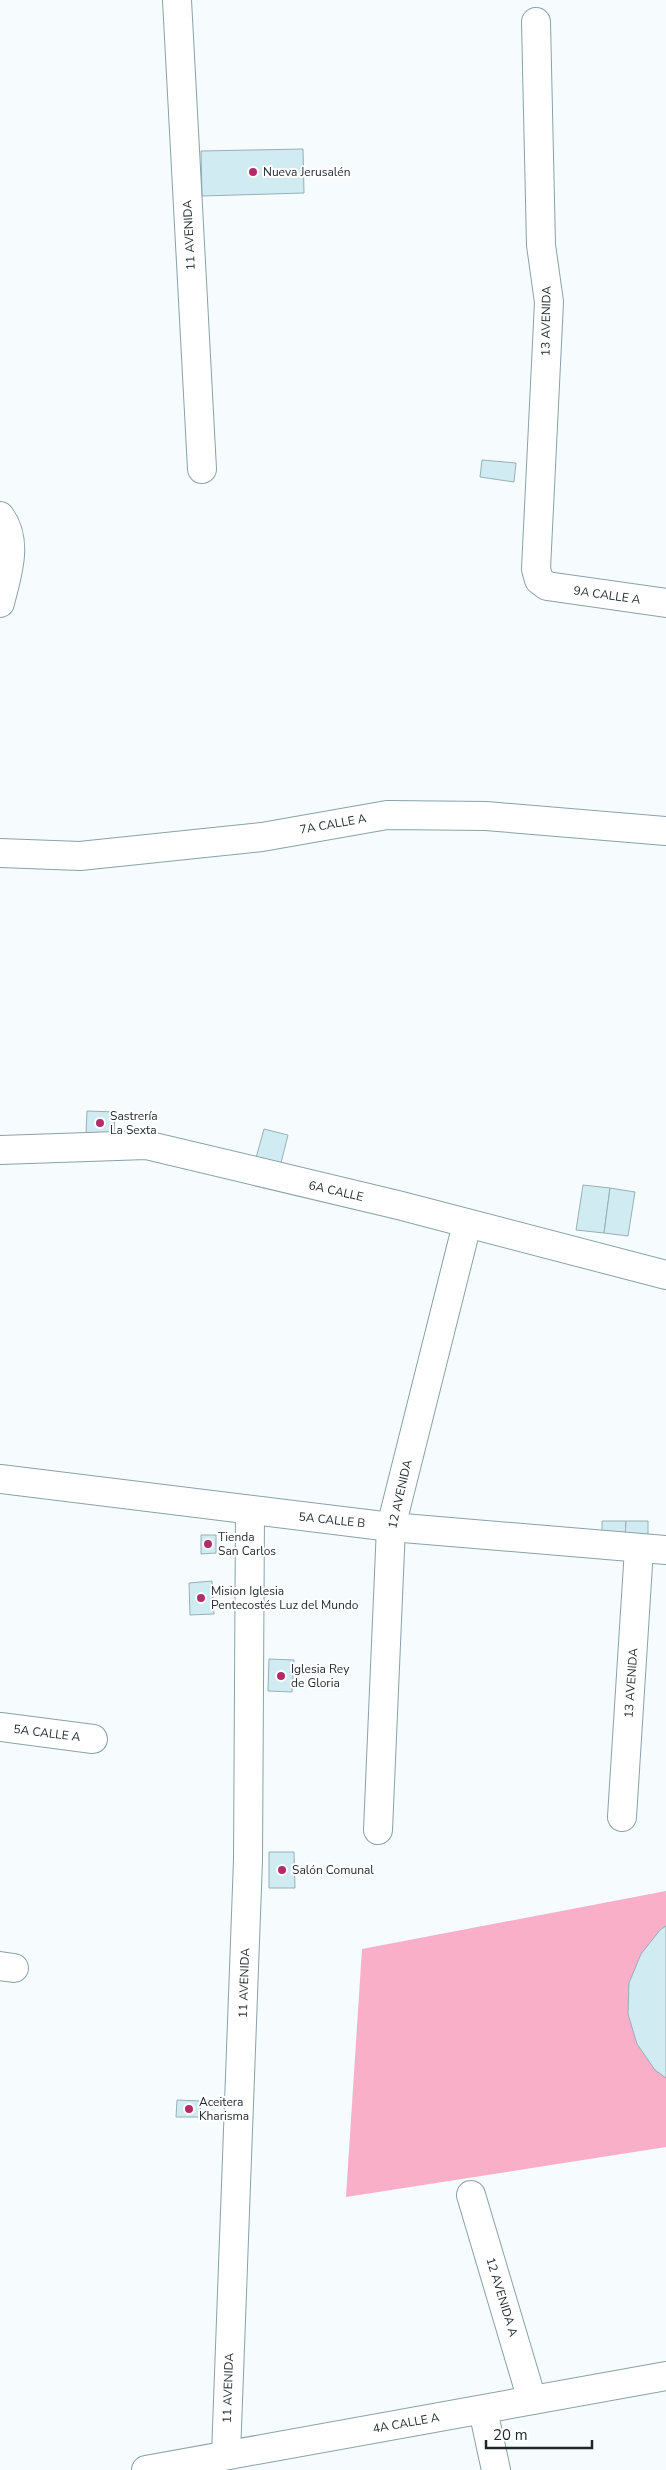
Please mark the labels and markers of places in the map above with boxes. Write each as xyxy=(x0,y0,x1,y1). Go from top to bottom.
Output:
place label: Nueva Jerusalén xyxy=(263,164,351,180)
marker: Nueva Jerusalén xyxy=(247,166,259,178)
place label: Sastrería La Sexta xyxy=(110,1108,158,1138)
marker: Sastrería La Sexta xyxy=(94,1117,106,1129)
place label: Tienda San Carlos xyxy=(218,1529,276,1559)
marker: Tienda San Carlos xyxy=(202,1538,214,1550)
place label: Mision Iglesia Pentecostés Luz del Mundo xyxy=(211,1583,359,1613)
marker: Mision Iglesia Pentecostés Luz del Mundo xyxy=(195,1592,207,1604)
place label: Iglesia Rey de Gloria xyxy=(291,1661,350,1691)
marker: Iglesia Rey de Gloria xyxy=(275,1670,287,1682)
place label: Salón Comunal xyxy=(292,1862,374,1878)
marker: Salón Comunal xyxy=(276,1864,288,1876)
place label: Aceitera Kharisma xyxy=(199,2094,249,2124)
marker: Aceitera Kharisma xyxy=(183,2103,195,2115)

